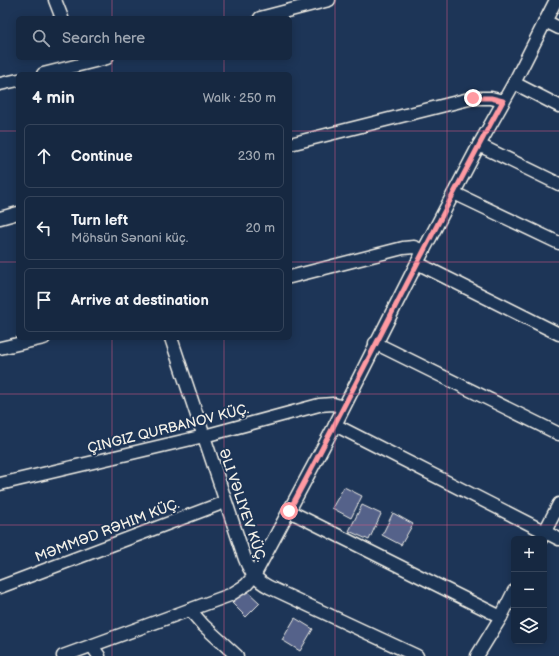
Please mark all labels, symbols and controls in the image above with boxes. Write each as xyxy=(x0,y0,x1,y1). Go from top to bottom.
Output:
search box xyxy=(16,16,292,60)
icon: search xyxy=(30,27,52,49)
text: Search here xyxy=(62,29,145,48)
text: 4 min xyxy=(32,88,75,108)
route end xyxy=(464,89,482,107)
text: Walk · 250 m xyxy=(203,90,276,106)
icon: ahead xyxy=(33,145,55,167)
text: Continue xyxy=(71,147,133,166)
text: 230 m xyxy=(238,148,275,164)
text: Turn left xyxy=(71,211,128,230)
icon: left xyxy=(33,217,55,239)
text: 20 m xyxy=(245,220,275,236)
text: Möhsün Sənani küç. xyxy=(71,230,188,246)
icon: arrive xyxy=(33,289,55,311)
text: Arrive at destination xyxy=(71,291,209,310)
street label: ÇINGIZ QURBANOV KÜÇ. xyxy=(85,399,251,457)
street label: ƏLI VƏLIYEV KÜÇ. xyxy=(215,446,271,564)
street label: MƏMMƏD RƏHIM KÜÇ. xyxy=(32,494,182,566)
route start xyxy=(280,502,298,520)
map controls xyxy=(511,536,547,644)
button: + xyxy=(511,536,547,572)
button: − xyxy=(511,572,547,608)
button: layers xyxy=(511,608,547,644)

